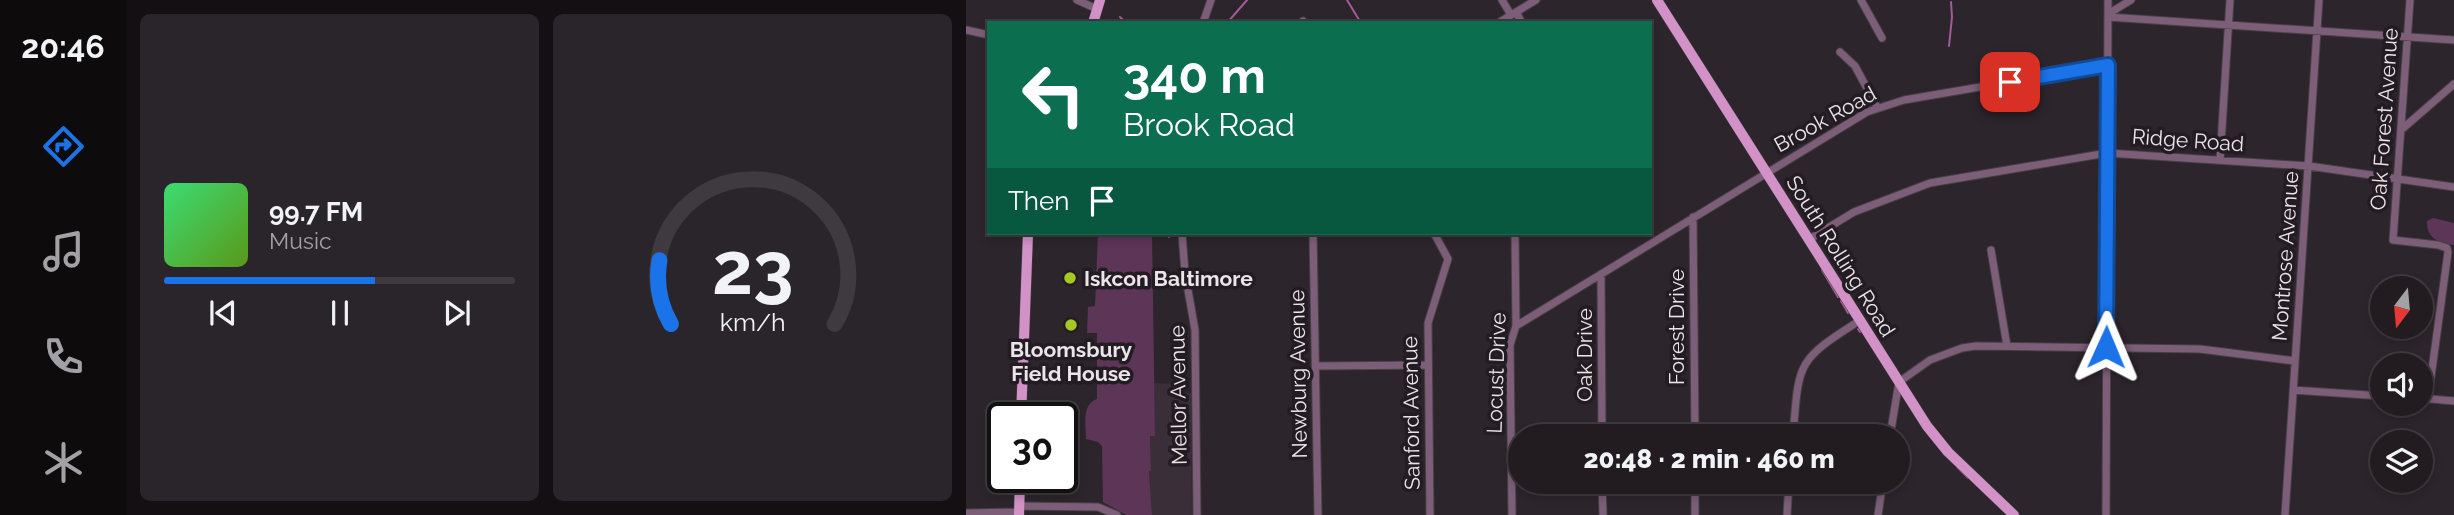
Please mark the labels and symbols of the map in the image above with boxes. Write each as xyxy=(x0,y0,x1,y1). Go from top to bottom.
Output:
street label: Oak Forest Avenue xyxy=(2365,27,2403,211)
pin xyxy=(1980,52,2040,112)
street label: Brook Road xyxy=(1770,81,1880,157)
street label: Ridge Road xyxy=(2131,124,2245,156)
street label: Montrose Avenue xyxy=(2267,170,2303,342)
street label: South Rolling Road xyxy=(1781,171,1901,341)
place label: Iskcon Baltimore xyxy=(1084,266,1253,291)
street label: Forest Drive xyxy=(1664,269,1689,385)
marker: Iskcon Baltimore xyxy=(1062,270,1078,286)
north arrow xyxy=(2370,276,2432,340)
street label: Newburg Avenue xyxy=(1284,289,1312,459)
street label: Oak Drive xyxy=(1572,308,1597,402)
position arrow xyxy=(2069,310,2143,384)
street label: Locust Drive xyxy=(1481,312,1511,434)
marker: Bloomsbury Field House xyxy=(1063,317,1079,333)
street label: Mellor Avenue xyxy=(1164,325,1192,465)
street label: Sanford Avenue xyxy=(1397,336,1425,490)
place label: Bloomsbury Field House xyxy=(1010,337,1133,386)
speed limit sign: 30 xyxy=(987,402,1078,493)

